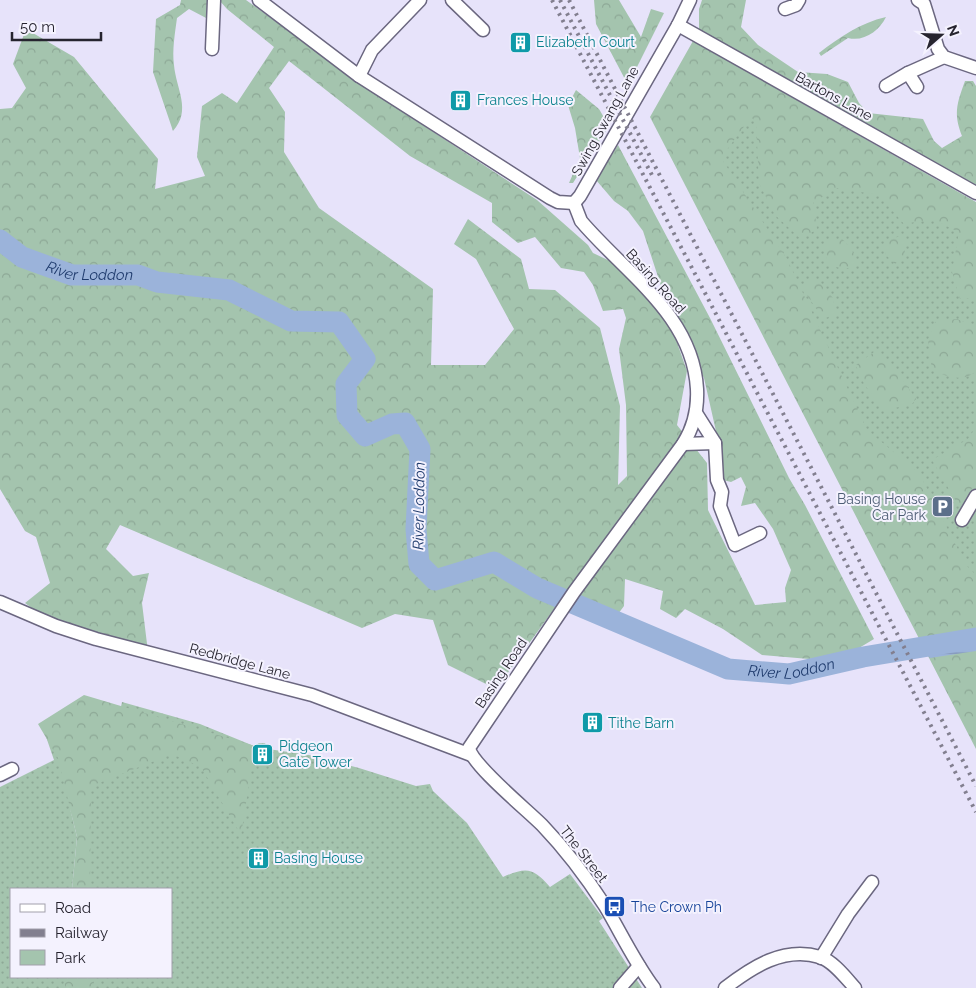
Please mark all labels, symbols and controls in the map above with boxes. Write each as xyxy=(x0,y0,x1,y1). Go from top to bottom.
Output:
scale bar xyxy=(12,10,101,42)
north arrow xyxy=(916,10,966,60)
text: 50 m xyxy=(20,18,55,36)
text: N xyxy=(944,23,963,38)
building icon: Elizabeth Court xyxy=(508,30,532,54)
place label: Elizabeth Court xyxy=(536,34,635,50)
street label: Swing Swang Lane xyxy=(568,63,642,179)
street label: Bartons Lane xyxy=(793,68,875,124)
building icon: Frances House xyxy=(449,88,473,112)
place label: Frances House xyxy=(477,92,573,108)
street label: Basing Road xyxy=(623,246,689,316)
water label: River Loddon xyxy=(44,257,133,284)
water label: River Loddon xyxy=(409,462,429,550)
place label: Basing House Car Park xyxy=(837,491,927,523)
parking icon: Basing House Car Park xyxy=(930,495,954,519)
street label: Basing Road xyxy=(472,635,530,711)
street label: Redbridge Lane xyxy=(188,640,292,682)
water label: River Loddon xyxy=(747,655,837,683)
building icon: Tithe Barn xyxy=(580,711,604,735)
place label: Tithe Barn xyxy=(608,715,674,731)
place label: Pidgeon Gate Tower xyxy=(279,738,352,770)
building icon: Pidgeon Gate Tower xyxy=(251,742,275,766)
street label: The Street xyxy=(557,823,611,886)
building icon: Basing House xyxy=(246,846,270,870)
place label: Basing House xyxy=(274,850,363,866)
legend xyxy=(10,888,172,978)
bus stop icon: The Crown Ph xyxy=(603,895,627,919)
text: Road xyxy=(55,899,91,917)
place label: The Crown Ph xyxy=(631,899,722,915)
text: Railway xyxy=(55,924,108,942)
text: Park xyxy=(55,949,86,967)

